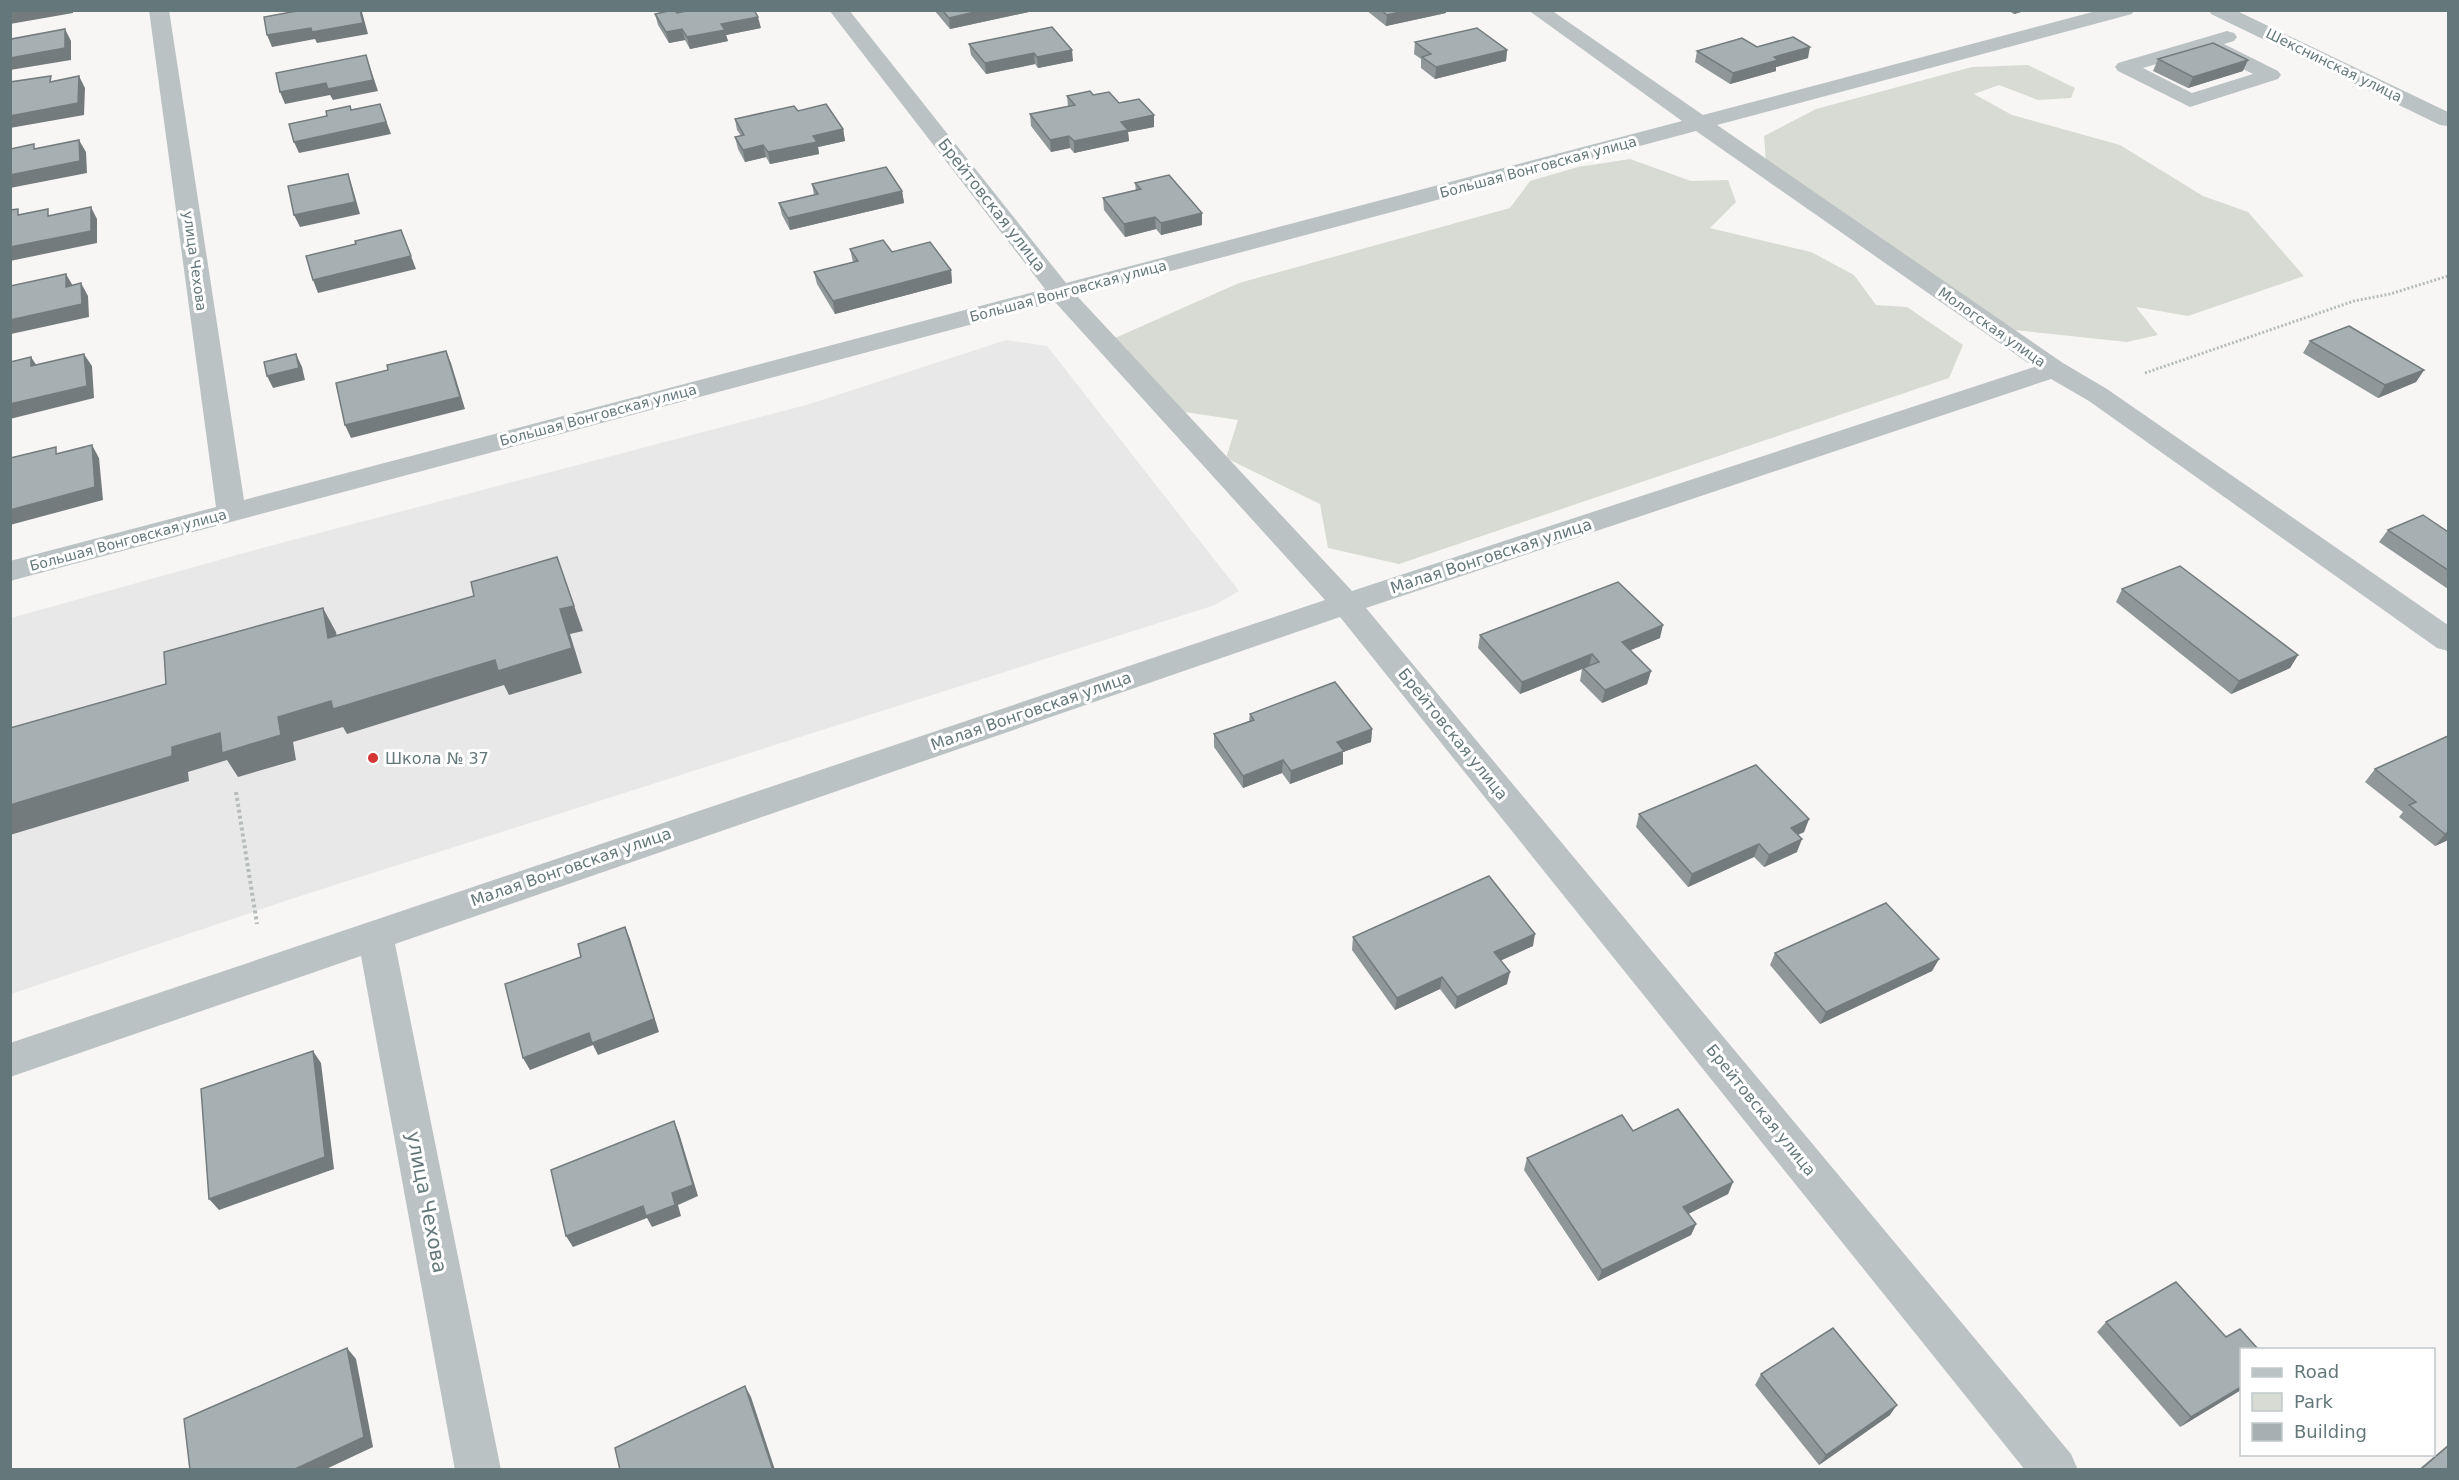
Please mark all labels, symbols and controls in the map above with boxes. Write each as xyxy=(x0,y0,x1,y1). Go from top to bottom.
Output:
street label: Шекснинская улица xyxy=(2263,25,2405,105)
street label: Большая Вонговская улица xyxy=(1438,133,1638,201)
street label: Брейтовская улица xyxy=(934,135,1050,275)
street label: улица Чехова xyxy=(180,210,210,312)
street label: Большая Вонговская улица xyxy=(968,257,1168,325)
street label: Мологская улица xyxy=(1935,284,2049,370)
street label: Большая Вонговская улица xyxy=(498,381,698,449)
street label: Большая Вонговская улица xyxy=(28,506,228,574)
street label: Малая Вонговская улица xyxy=(1388,514,1594,598)
street label: Брейтовская улица xyxy=(1394,664,1512,804)
street label: Малая Вонговская улица xyxy=(928,668,1134,754)
place label: Школа № 37 xyxy=(385,749,489,768)
marker: Школа № 37 xyxy=(366,751,380,765)
street label: Малая Вонговская улица xyxy=(468,824,674,910)
street label: Брейтовская улица xyxy=(1702,1040,1820,1180)
street label: улица Чехова xyxy=(401,1129,453,1275)
legend xyxy=(2240,1348,2435,1456)
text: Road xyxy=(2294,1361,2339,1382)
text: Park xyxy=(2294,1391,2333,1412)
text: Building xyxy=(2294,1421,2367,1442)

